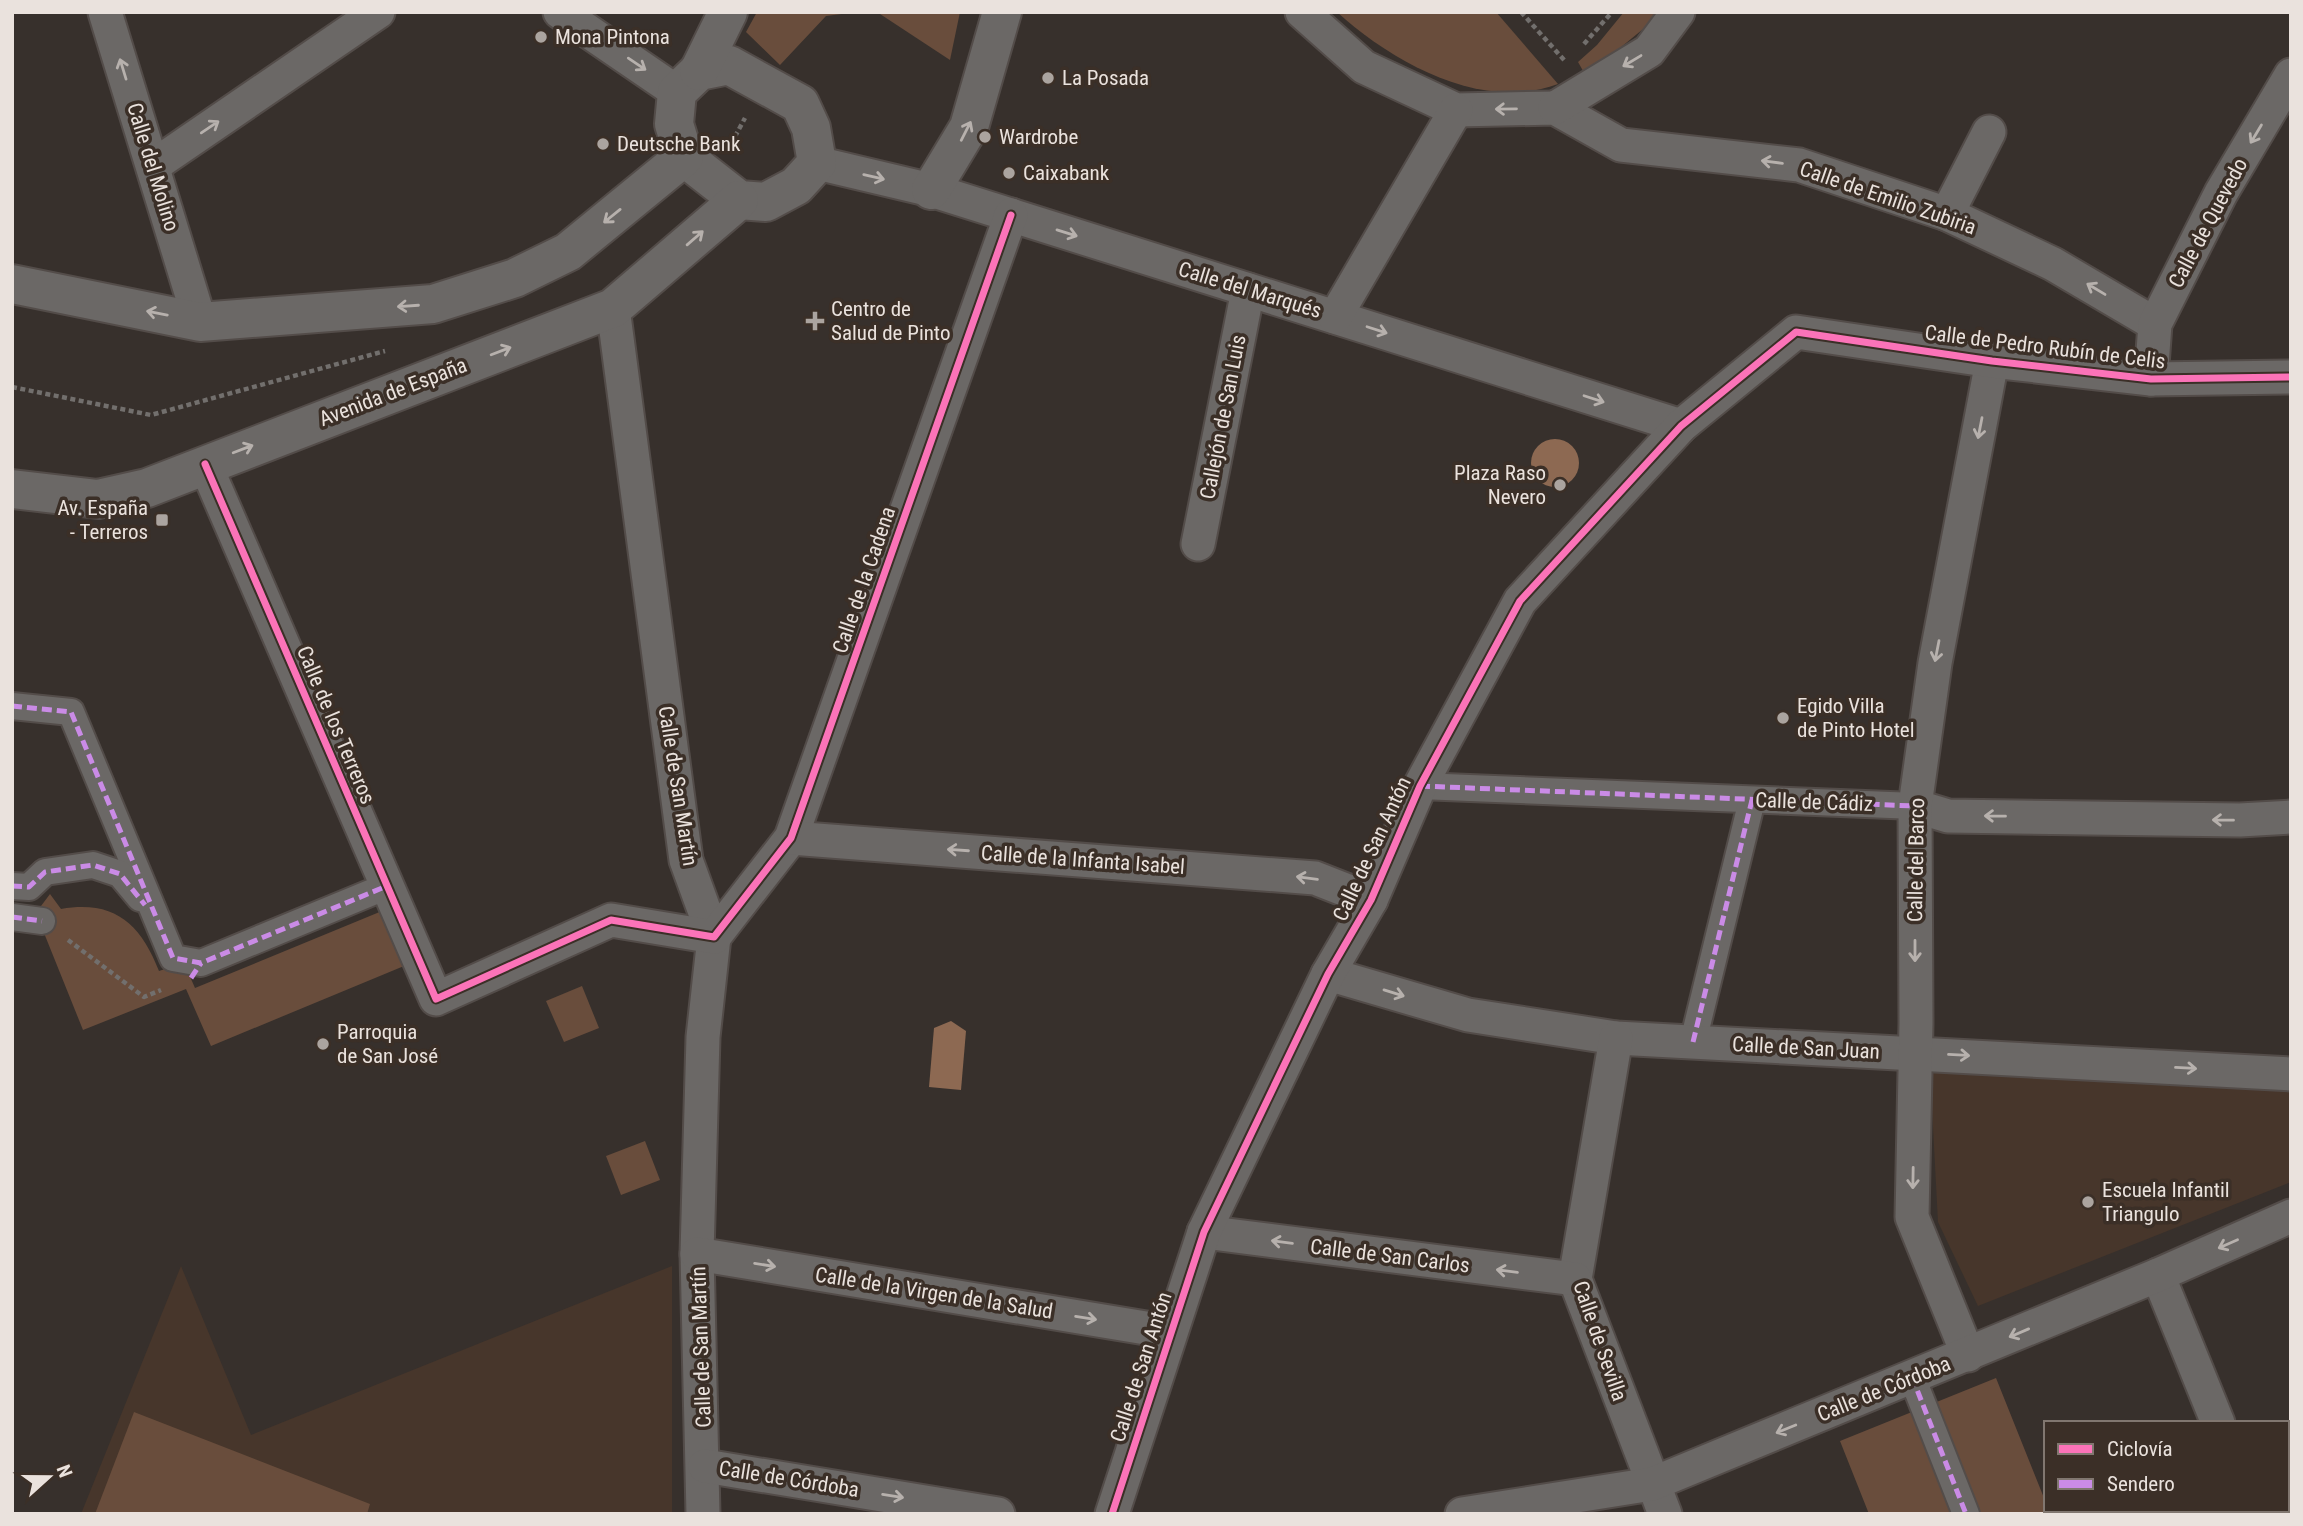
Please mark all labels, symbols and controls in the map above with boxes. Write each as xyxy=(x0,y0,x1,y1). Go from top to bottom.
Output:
place label: Mona Pintona xyxy=(555,25,670,49)
marker: Mona Pintona xyxy=(533,29,549,45)
one-way arrow xyxy=(1623,55,1643,69)
one-way arrow xyxy=(627,57,646,71)
one-way arrow xyxy=(116,59,129,81)
place label: La Posada xyxy=(1062,66,1149,90)
marker: La Posada xyxy=(1040,70,1056,86)
street label: Calle del Molino xyxy=(122,100,184,234)
one-way arrow xyxy=(1495,102,1518,116)
one-way arrow xyxy=(199,120,219,134)
one-way arrow xyxy=(959,121,973,142)
one-way arrow xyxy=(2249,123,2263,143)
place label: Wardrobe xyxy=(999,125,1078,149)
marker: Wardrobe xyxy=(977,129,993,145)
place label: Deutsche Bank xyxy=(617,132,741,156)
marker: Deutsche Bank xyxy=(595,136,611,152)
street label: Calle de Quevedo xyxy=(2164,154,2252,292)
one-way arrow xyxy=(1761,156,1784,169)
street label: Calle de Emilio Zubiria xyxy=(1797,157,1979,239)
place label: Caixabank xyxy=(1023,161,1110,185)
marker: Caixabank xyxy=(1001,165,1017,181)
one-way arrow xyxy=(863,171,885,184)
one-way arrow xyxy=(604,208,622,224)
one-way arrow xyxy=(1055,227,1077,240)
one-way arrow xyxy=(685,230,703,246)
street label: Calle del Marqués xyxy=(1176,257,1324,323)
one-way arrow xyxy=(2086,282,2106,296)
place label: Centro de Salud de Pinto xyxy=(831,297,950,345)
one-way arrow xyxy=(397,300,420,313)
one-way arrow xyxy=(146,306,169,320)
marker: Centro de Salud de Pinto xyxy=(805,311,825,331)
street label: Calle de Pedro Rubín de Celis xyxy=(1923,320,2167,374)
one-way arrow xyxy=(1366,325,1388,337)
street label: Callejón de San Luis xyxy=(1195,333,1251,501)
one-way arrow xyxy=(489,343,511,356)
street label: Avenida de España xyxy=(316,353,470,431)
one-way arrow xyxy=(1583,393,1605,406)
one-way arrow xyxy=(1972,416,1986,439)
one-way arrow xyxy=(231,442,253,455)
place label: Plaza Raso Nevero xyxy=(1454,461,1546,509)
marker: Plaza Raso Nevero xyxy=(1552,477,1568,493)
place label: Av. España - Terreros xyxy=(57,496,148,544)
street label: Calle de la Cadena xyxy=(828,504,900,656)
marker: Av. España - Terreros xyxy=(154,512,170,528)
one-way arrow xyxy=(1929,639,1943,662)
street label: Calle de los Terreros xyxy=(292,642,380,808)
place label: Egido Villa de Pinto Hotel xyxy=(1797,694,1915,742)
street label: Calle de San Martín xyxy=(654,704,702,868)
marker: Egido Villa de Pinto Hotel xyxy=(1775,710,1791,726)
street label: Calle de San Antón xyxy=(1328,773,1416,925)
street label: Calle de Cádiz xyxy=(1755,788,1873,816)
street label: Calle del Barco xyxy=(1903,798,1929,922)
one-way arrow xyxy=(1984,810,2007,823)
one-way arrow xyxy=(2211,813,2234,827)
street label: Calle de la Infanta Isabel xyxy=(980,841,1186,879)
one-way arrow xyxy=(948,843,970,856)
one-way arrow xyxy=(1296,871,1319,884)
one-way arrow xyxy=(1909,939,1922,962)
one-way arrow xyxy=(1382,988,1404,1001)
place label: Parroquia de San José xyxy=(337,1020,438,1068)
street label: Calle de San Juan xyxy=(1732,1032,1880,1064)
marker: Parroquia de San José xyxy=(315,1036,331,1052)
one-way arrow xyxy=(1947,1049,1970,1062)
one-way arrow xyxy=(2174,1062,2197,1075)
one-way arrow xyxy=(1906,1167,1920,1190)
place label: Escuela Infantil Triangulo xyxy=(2102,1178,2230,1226)
marker: Escuela Infantil Triangulo xyxy=(2080,1194,2096,1210)
street label: Calle de San Carlos xyxy=(1309,1234,1471,1278)
one-way arrow xyxy=(1271,1236,1293,1249)
one-way arrow xyxy=(2218,1238,2240,1251)
one-way arrow xyxy=(753,1259,776,1272)
street label: Calle de la Virgen de la Salud xyxy=(814,1262,1054,1324)
one-way arrow xyxy=(1496,1264,1519,1277)
street label: Calle de San Martín xyxy=(686,1266,716,1428)
street label: Calle de Sevilla xyxy=(1568,1278,1632,1404)
street label: Calle de San Antón xyxy=(1105,1289,1177,1445)
one-way arrow xyxy=(1074,1312,1097,1325)
one-way arrow xyxy=(2009,1327,2031,1340)
street label: Calle de Córdoba xyxy=(1814,1351,1954,1427)
legend xyxy=(2044,1421,2289,1512)
one-way arrow xyxy=(1776,1423,1797,1436)
text: Ciclovía xyxy=(2107,1437,2173,1461)
north arrow xyxy=(14,1442,84,1512)
street label: Calle de Córdoba xyxy=(717,1456,861,1502)
text: N xyxy=(52,1462,77,1481)
text: Sendero xyxy=(2107,1472,2175,1496)
one-way arrow xyxy=(881,1490,904,1503)

